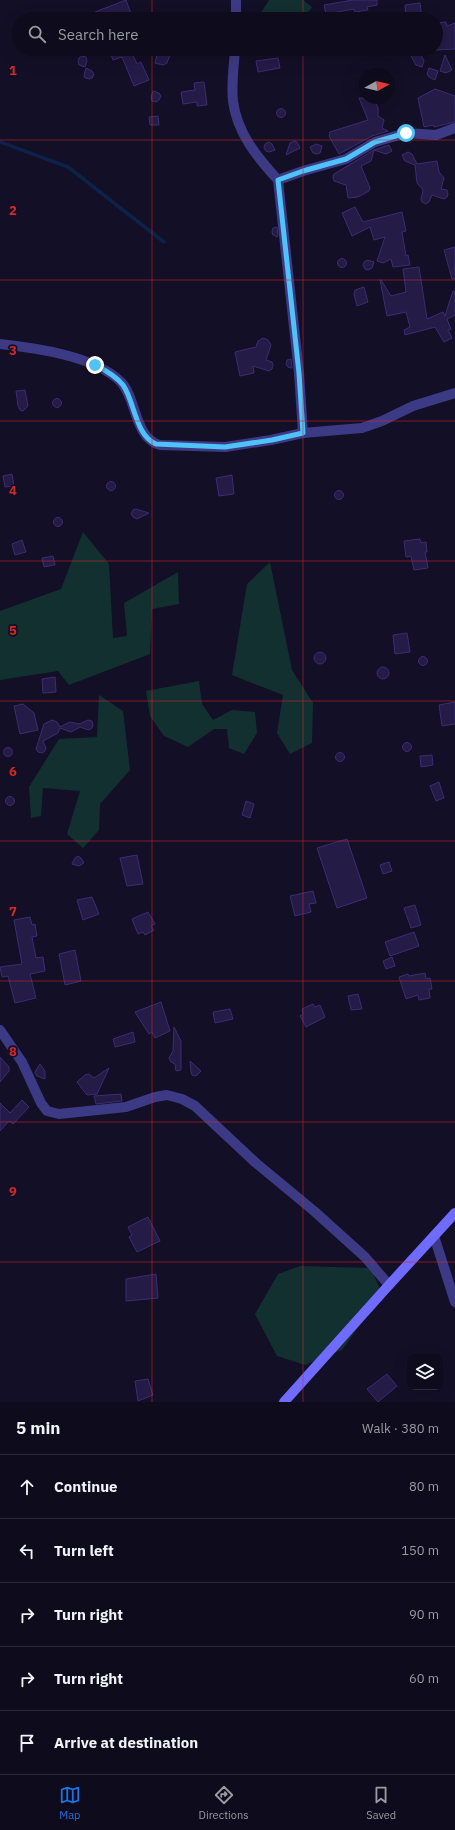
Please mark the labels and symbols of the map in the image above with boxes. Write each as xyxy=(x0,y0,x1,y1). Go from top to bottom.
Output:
text: 1 xyxy=(9,62,17,79)
north arrow xyxy=(359,68,395,104)
route start xyxy=(397,124,415,142)
text: 2 xyxy=(9,202,17,219)
text: 3 xyxy=(9,342,17,359)
route end xyxy=(86,356,104,374)
text: 4 xyxy=(9,482,17,499)
text: 5 xyxy=(9,622,17,639)
text: 6 xyxy=(9,763,17,780)
text: 7 xyxy=(9,903,17,920)
text: 8 xyxy=(9,1043,17,1060)
text: 9 xyxy=(9,1183,17,1200)

